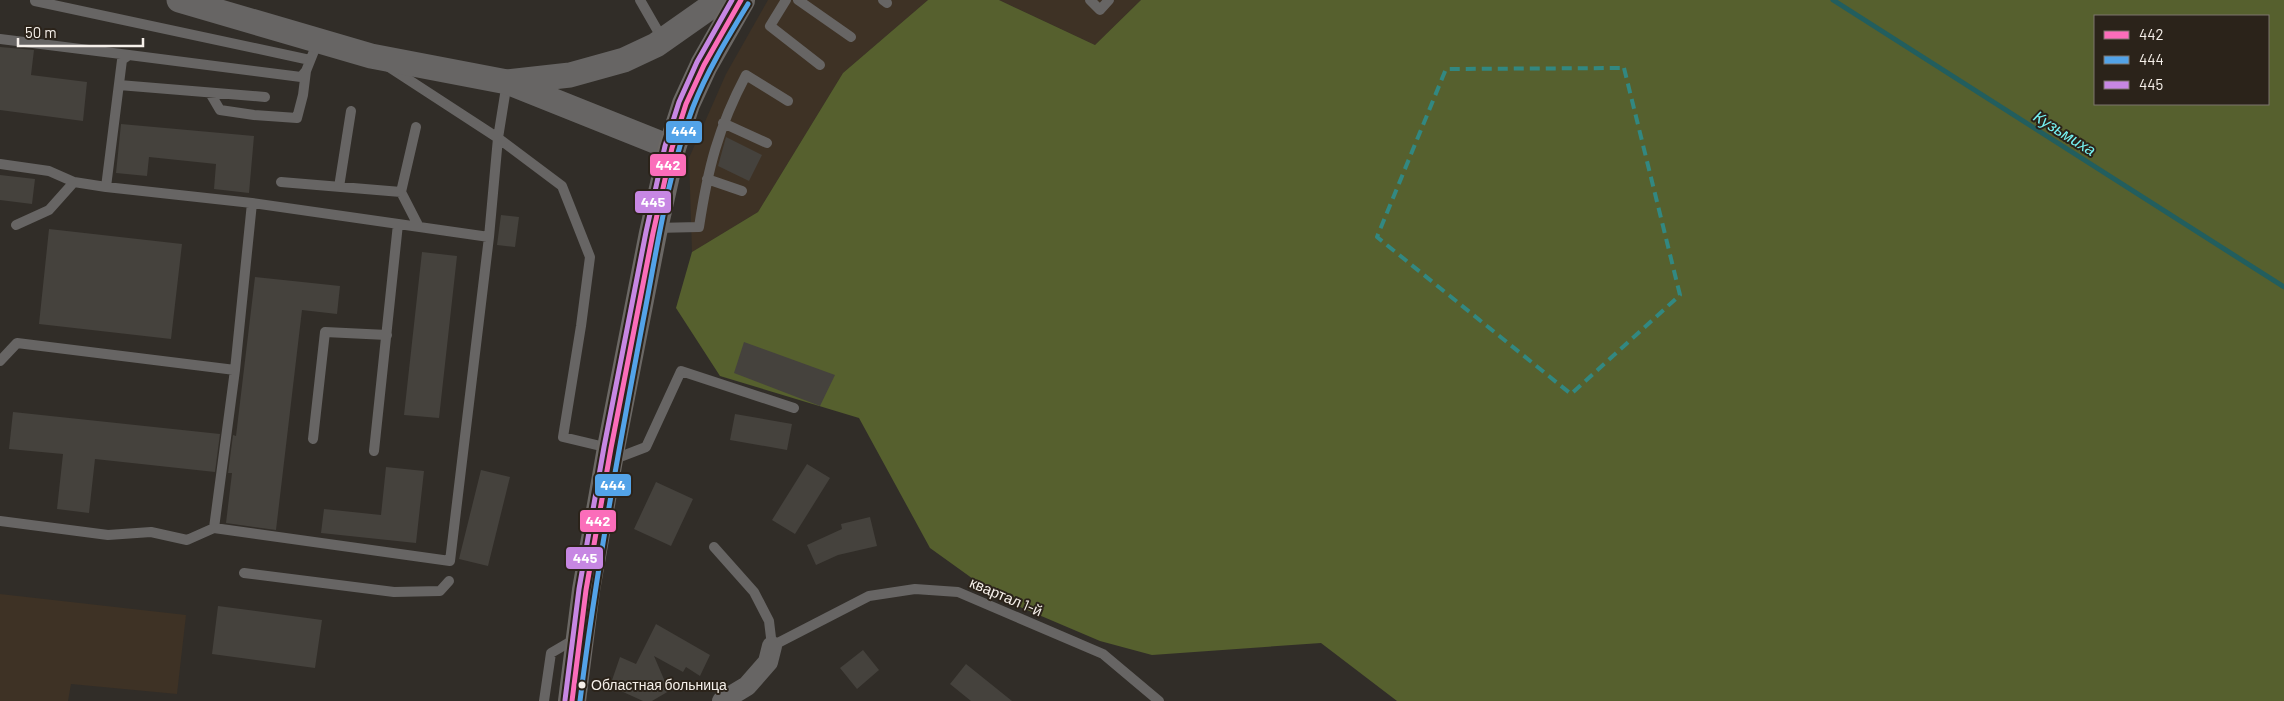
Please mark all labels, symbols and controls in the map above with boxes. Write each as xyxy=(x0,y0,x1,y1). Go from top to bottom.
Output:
scale bar xyxy=(18,15,142,47)
legend xyxy=(2094,15,2269,105)
text: 50 m xyxy=(25,23,57,41)
text: 442 xyxy=(2139,25,2164,43)
text: 444 xyxy=(2139,50,2164,68)
text: 445 xyxy=(2139,75,2163,93)
water label: Кузьмиха xyxy=(2031,106,2100,159)
line badge: 444 xyxy=(665,120,703,144)
text: 444 xyxy=(671,122,697,139)
line badge: 442 xyxy=(649,153,687,177)
text: 442 xyxy=(656,156,681,173)
line badge: 445 xyxy=(634,190,672,214)
text: 445 xyxy=(641,193,666,210)
line badge: 444 xyxy=(594,473,632,497)
text: 444 xyxy=(600,476,626,493)
line badge: 442 xyxy=(579,509,617,533)
text: 442 xyxy=(586,512,611,529)
line badge: 445 xyxy=(565,546,604,570)
text: 445 xyxy=(573,549,598,566)
street label: квартал 1-й xyxy=(967,573,1045,619)
place label: Областная больница xyxy=(591,676,727,693)
marker: Областная больница xyxy=(577,680,587,690)

